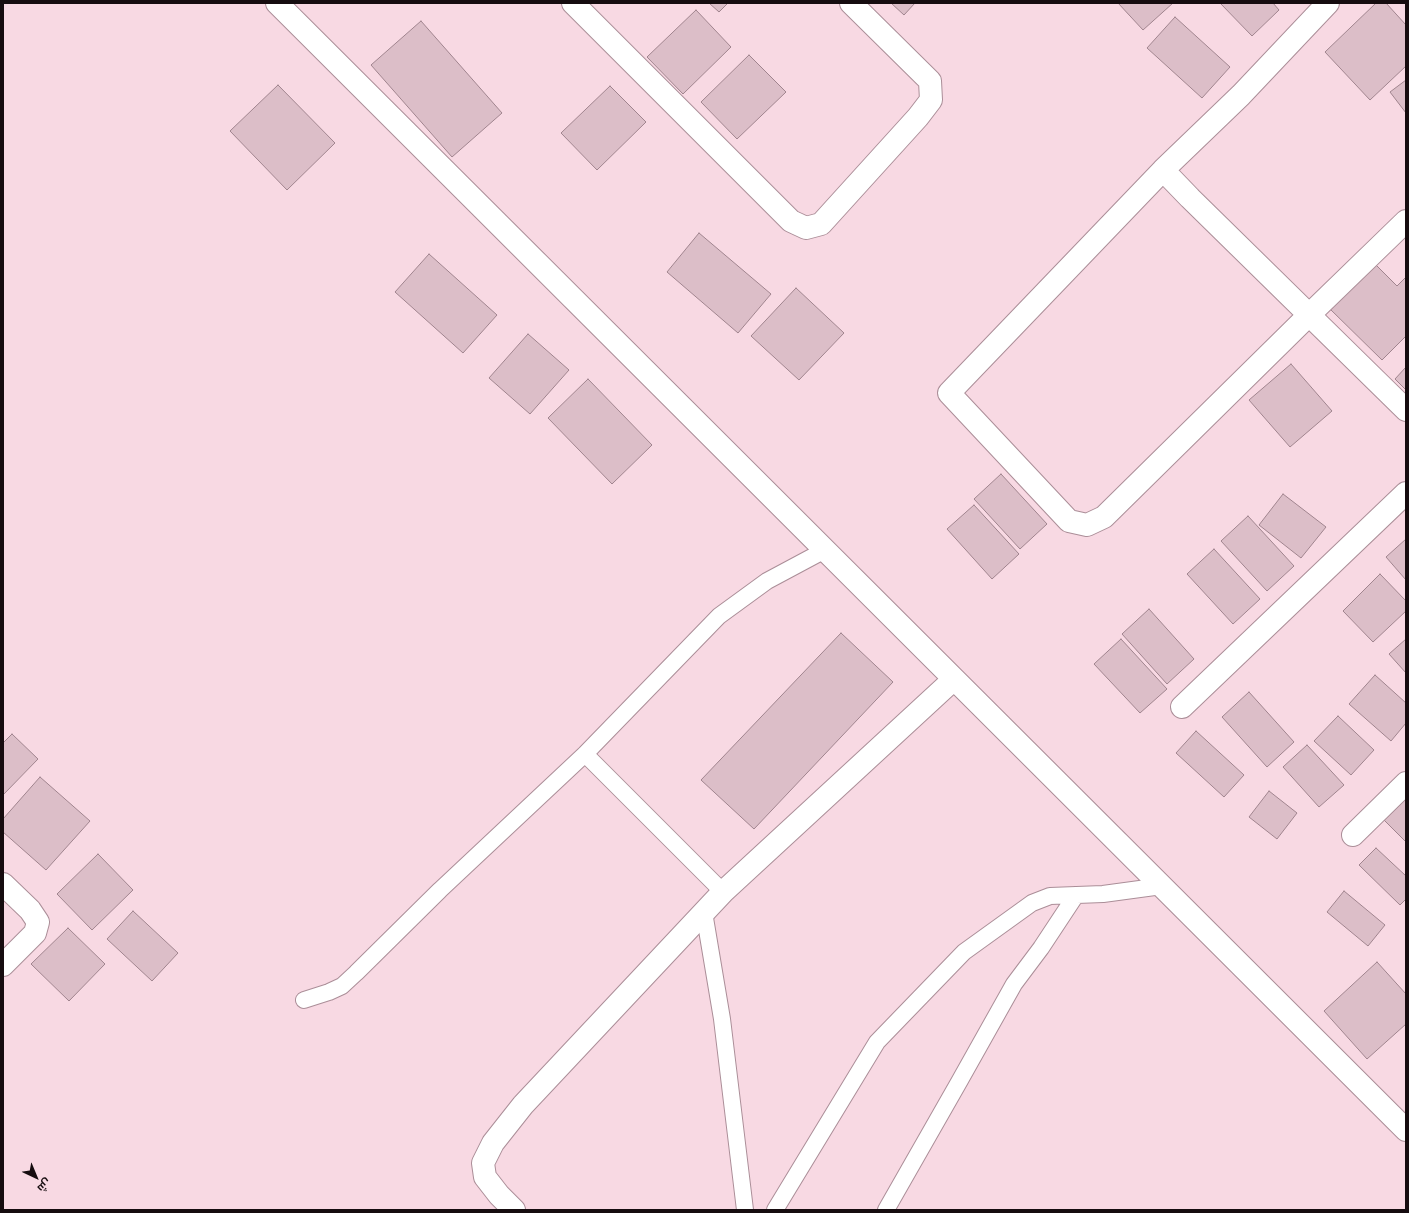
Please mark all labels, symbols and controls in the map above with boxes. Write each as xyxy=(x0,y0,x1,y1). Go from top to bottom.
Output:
north arrow xyxy=(16,1157,56,1197)
text: ش xyxy=(32,1174,56,1198)

